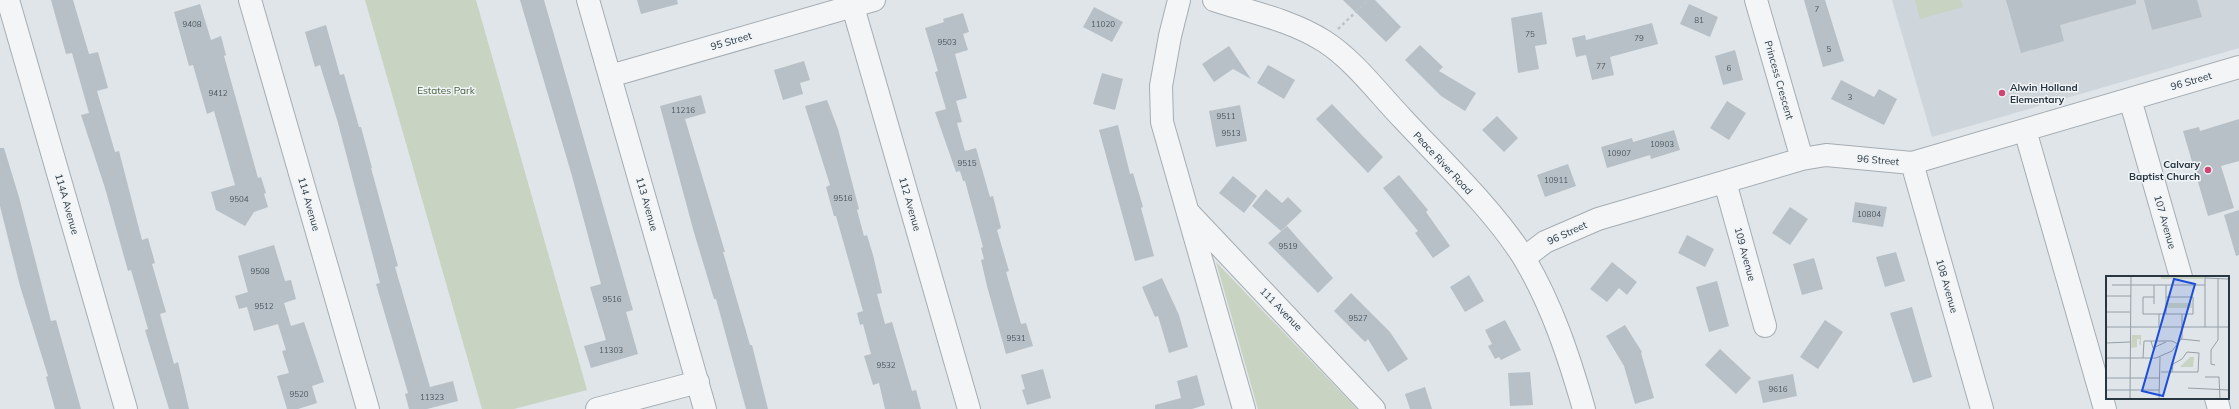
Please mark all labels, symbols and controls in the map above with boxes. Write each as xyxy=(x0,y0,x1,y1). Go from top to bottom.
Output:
house number: 7 xyxy=(1815,4,1820,14)
house number: 81 xyxy=(1694,15,1704,25)
house number: 9408 xyxy=(182,19,202,29)
house number: 11020 xyxy=(1091,19,1115,29)
street label: 95 Street xyxy=(709,29,754,53)
house number: 75 xyxy=(1525,29,1535,39)
house number: 79 xyxy=(1634,33,1644,43)
house number: 9503 xyxy=(937,37,957,47)
street label: Princess Crescent xyxy=(1762,39,1797,121)
house number: 5 xyxy=(1827,44,1832,54)
house number: 77 xyxy=(1596,61,1606,71)
house number: 6 xyxy=(1727,63,1732,73)
street label: 96 Street xyxy=(2169,69,2214,93)
place label: Alwin Holland Elementary xyxy=(2010,81,2078,106)
park label: Estates Park xyxy=(417,84,476,97)
house number: 9412 xyxy=(208,88,228,98)
marker: Alwin Holland Elementary xyxy=(1997,88,2007,98)
house number: 3 xyxy=(1848,92,1853,102)
house number: 11216 xyxy=(671,105,695,115)
house number: 9511 xyxy=(1216,111,1236,121)
house number: 9513 xyxy=(1221,128,1241,138)
street label: Peace River Road xyxy=(1411,129,1475,197)
house number: 10903 xyxy=(1650,139,1674,149)
house number: 10907 xyxy=(1607,148,1631,158)
street label: 96 Street xyxy=(1856,152,1900,168)
house number: 9515 xyxy=(957,158,977,168)
place label: Calvary Baptist Church xyxy=(2129,158,2201,183)
marker: Calvary Baptist Church xyxy=(2203,165,2213,175)
street label: 114A Avenue xyxy=(52,172,82,236)
house number: 10911 xyxy=(1544,175,1568,185)
street label: 114 Avenue xyxy=(295,176,323,232)
street label: 113 Avenue xyxy=(633,176,661,232)
street label: 112 Avenue xyxy=(896,176,924,232)
house number: 9516 xyxy=(833,193,853,203)
house number: 9504 xyxy=(229,194,249,204)
street label: 107 Avenue xyxy=(2151,194,2179,250)
house number: 10804 xyxy=(1857,209,1881,219)
street label: 96 Street xyxy=(1545,218,1589,248)
street label: 109 Avenue xyxy=(1732,226,1758,282)
house number: 9519 xyxy=(1278,241,1298,251)
street label: 108 Avenue xyxy=(1933,258,1961,314)
house number: 9508 xyxy=(250,266,270,276)
inset map xyxy=(2106,276,2229,399)
street label: 111 Avenue xyxy=(1257,285,1305,333)
house number: 9516 xyxy=(602,294,622,304)
house number: 9512 xyxy=(254,301,274,311)
house number: 9527 xyxy=(1348,313,1368,323)
house number: 9531 xyxy=(1006,333,1026,343)
house number: 11303 xyxy=(599,345,623,355)
house number: 9532 xyxy=(876,360,896,370)
house number: 9616 xyxy=(1768,384,1788,394)
house number: 9520 xyxy=(289,389,309,399)
house number: 11323 xyxy=(420,392,444,402)

